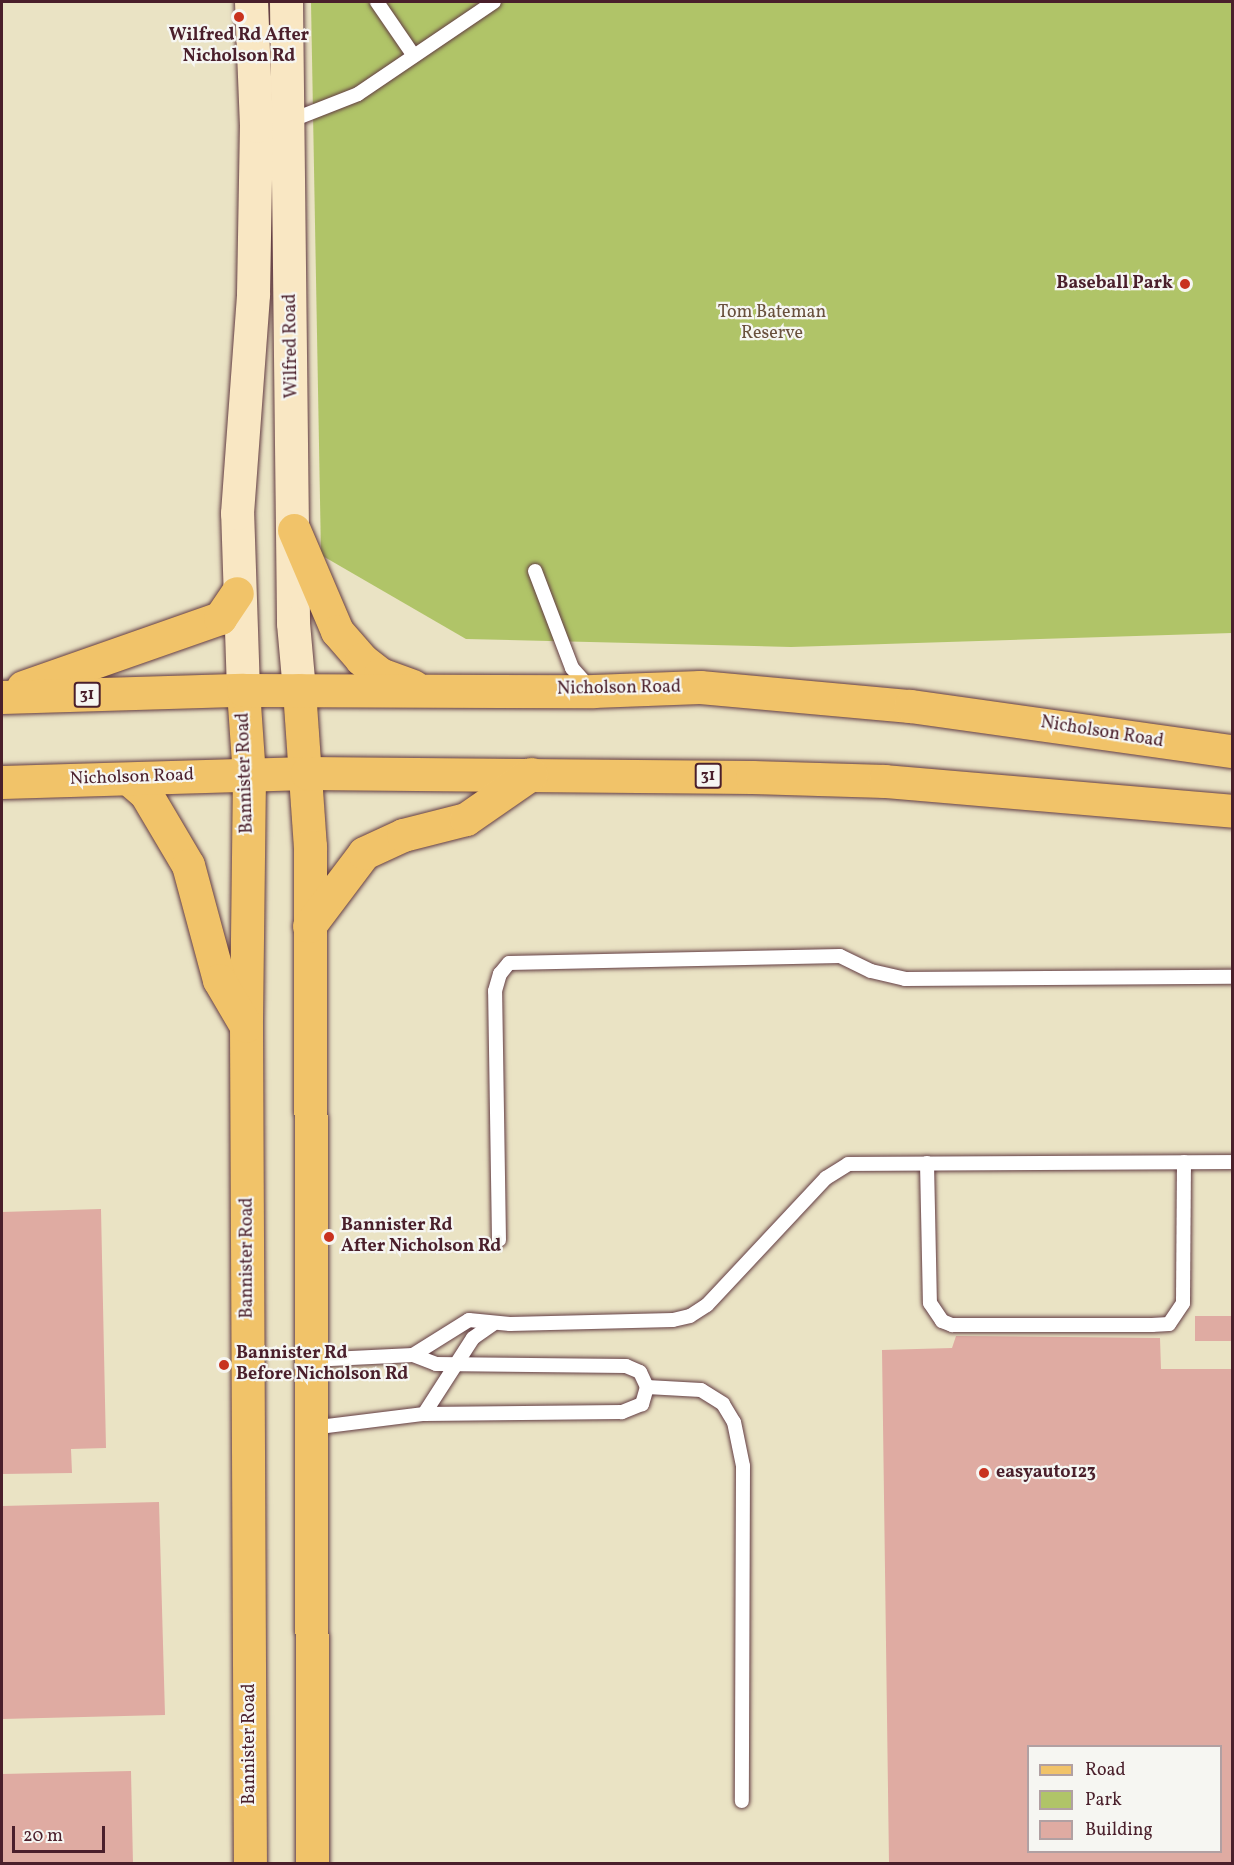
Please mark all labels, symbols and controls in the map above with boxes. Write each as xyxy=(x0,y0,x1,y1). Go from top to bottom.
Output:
marker: Wilfred Rd After Nicholson Rd xyxy=(232,10,246,24)
place label: Wilfred Rd After Nicholson Rd xyxy=(169,26,309,68)
place label: Baseball Park xyxy=(1056,273,1173,295)
marker: Baseball Park xyxy=(1178,277,1192,291)
street label: Wilfred Road xyxy=(280,293,304,399)
park label: Tom Bateman Reserve xyxy=(718,303,826,346)
street label: Nicholson Road xyxy=(557,677,681,701)
road number: 31 xyxy=(74,682,100,708)
street label: Bannister Road xyxy=(233,712,259,834)
street label: Nicholson Road xyxy=(1039,713,1165,753)
road number: 31 xyxy=(694,763,722,789)
street label: Nicholson Road xyxy=(70,765,194,791)
street label: Bannister Road xyxy=(237,1197,259,1319)
place label: Bannister Rd After Nicholson Rd xyxy=(341,1216,501,1258)
marker: Bannister Rd After Nicholson Rd xyxy=(322,1230,336,1244)
place label: Bannister Rd Before Nicholson Rd xyxy=(236,1344,408,1386)
marker: Bannister Rd Before Nicholson Rd xyxy=(217,1358,231,1372)
place label: easyauto123 xyxy=(996,1462,1096,1484)
marker: easyauto123 xyxy=(977,1466,991,1480)
street label: Bannister Road xyxy=(239,1683,261,1805)
legend xyxy=(1027,1745,1222,1853)
text: Road xyxy=(1085,1758,1126,1783)
text: Park xyxy=(1085,1788,1122,1813)
scale bar xyxy=(15,1814,108,1852)
text: Building xyxy=(1085,1818,1153,1843)
text: 20 m xyxy=(23,1824,63,1849)

